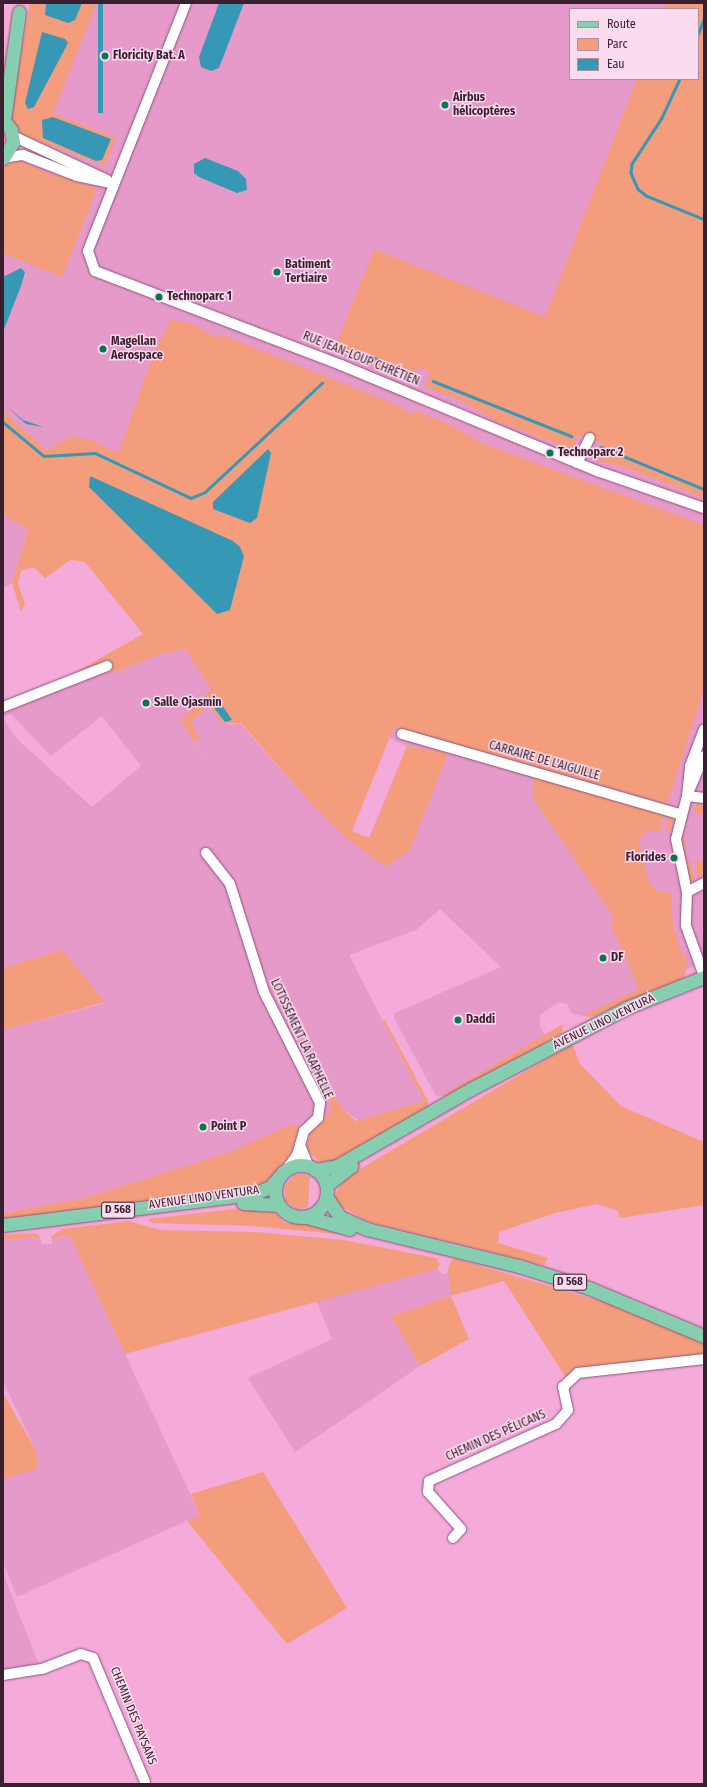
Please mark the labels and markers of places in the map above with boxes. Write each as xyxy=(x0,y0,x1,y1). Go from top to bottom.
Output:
place label: Floricity Bat. A xyxy=(113,49,185,63)
marker: Floricity Bat. A xyxy=(100,51,110,61)
place label: Airbus hélicoptères xyxy=(453,91,515,119)
marker: Airbus hélicoptères xyxy=(440,100,450,110)
place label: Batiment Tertiaire xyxy=(285,258,331,286)
marker: Batiment Tertiaire xyxy=(272,267,282,277)
place label: Technoparc 1 xyxy=(167,290,232,304)
marker: Technoparc 1 xyxy=(154,292,164,302)
place label: Magellan Aerospace xyxy=(111,335,163,363)
marker: Magellan Aerospace xyxy=(98,344,108,354)
place label: Technoparc 2 xyxy=(558,446,623,460)
marker: Technoparc 2 xyxy=(545,448,555,458)
place label: Salle Ojasmin xyxy=(154,696,222,710)
marker: Salle Ojasmin xyxy=(141,698,151,708)
place label: Florides xyxy=(626,851,666,865)
marker: Florides xyxy=(669,853,679,863)
place label: DF xyxy=(611,951,623,965)
marker: DF xyxy=(598,953,608,963)
place label: Daddi xyxy=(466,1013,495,1027)
marker: Daddi xyxy=(453,1015,463,1025)
place label: Point P xyxy=(211,1120,246,1134)
marker: Point P xyxy=(198,1122,208,1132)

